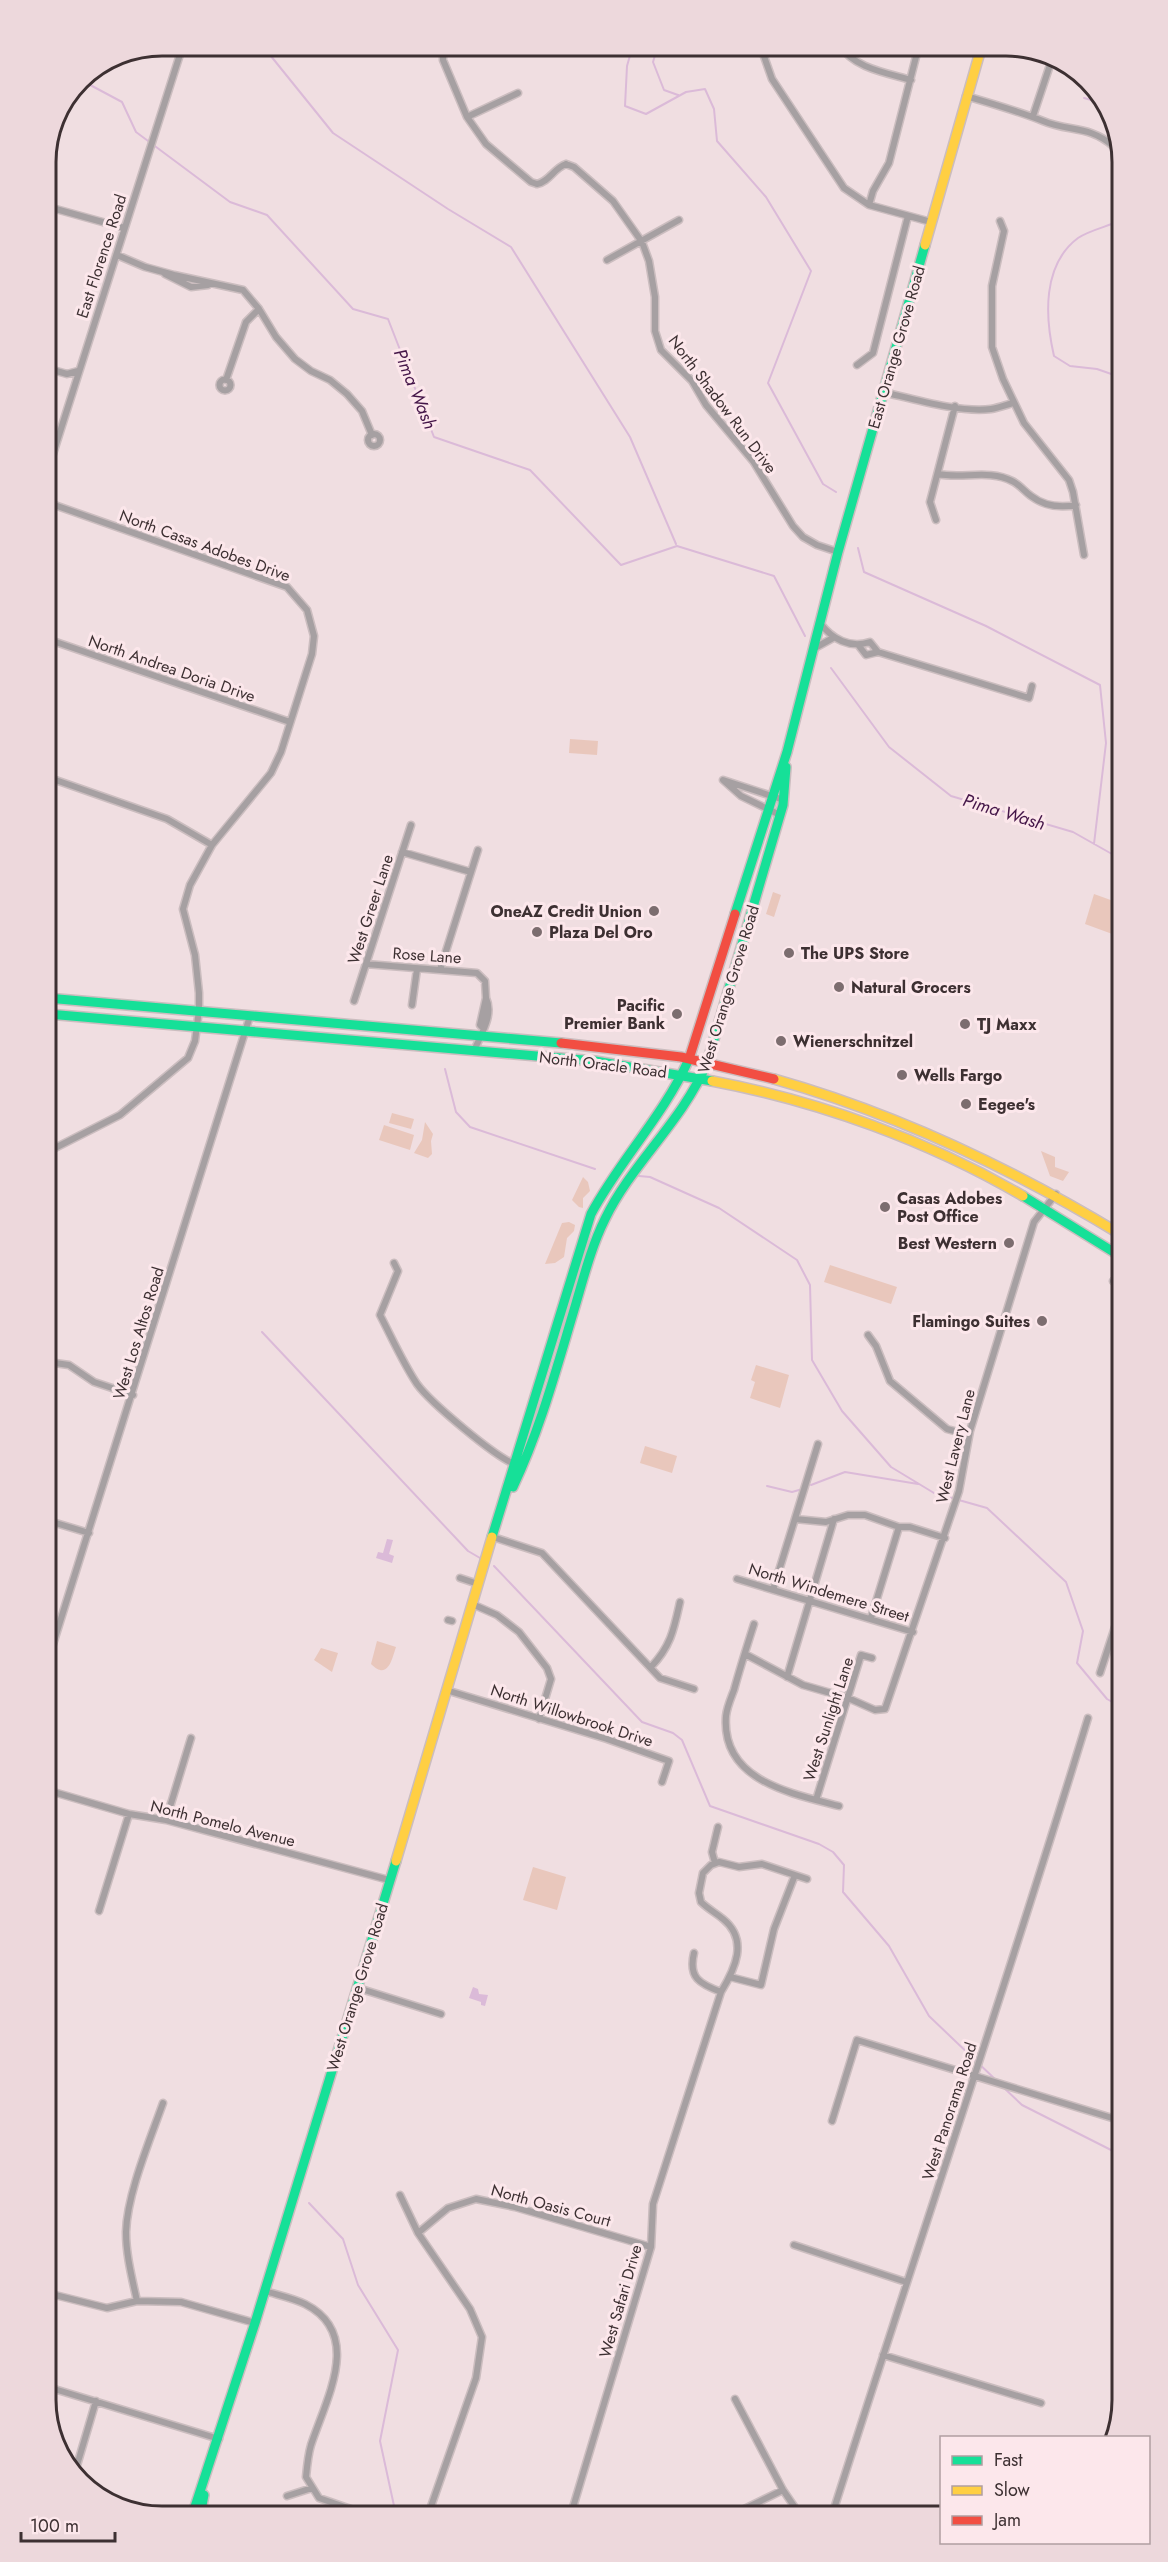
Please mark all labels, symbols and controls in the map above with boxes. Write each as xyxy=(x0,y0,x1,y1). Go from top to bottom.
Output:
street label: East Florence Road xyxy=(71,191,132,321)
street label: East Orange Grove Road xyxy=(862,263,931,431)
street label: North Shadow Run Drive xyxy=(663,330,782,478)
water label: Pima Wash xyxy=(387,345,443,433)
street label: North Casas Adobes Drive xyxy=(116,504,293,587)
street label: North Andrea Doria Drive xyxy=(85,629,258,708)
water label: Pima Wash xyxy=(960,787,1048,837)
street label: West Greer Lane xyxy=(342,851,399,967)
place label: OneAZ Credit Union xyxy=(490,900,642,923)
street label: West Orange Grove Road xyxy=(692,902,765,1076)
marker: OneAZ Credit Union xyxy=(647,904,661,918)
place label: Plaza Del Oro xyxy=(549,921,653,944)
marker: Plaza Del Oro xyxy=(530,925,544,939)
street label: Rose Lane xyxy=(392,942,462,969)
place label: The UPS Store xyxy=(801,942,909,965)
marker: The UPS Store xyxy=(782,946,796,960)
place label: Natural Grocers xyxy=(851,976,971,999)
marker: Natural Grocers xyxy=(832,980,846,994)
place label: Pacific Premier Bank xyxy=(564,994,666,1035)
marker: Pacific Premier Bank xyxy=(670,1007,684,1021)
place label: TJ Maxx xyxy=(977,1013,1037,1036)
marker: TJ Maxx xyxy=(958,1017,972,1031)
place label: Wienerschnitzel xyxy=(793,1030,913,1053)
marker: Wienerschnitzel xyxy=(774,1034,788,1048)
street label: North Oracle Road xyxy=(538,1045,668,1084)
place label: Wells Fargo xyxy=(914,1064,1002,1087)
marker: Wells Fargo xyxy=(895,1068,909,1082)
place label: Eegee's xyxy=(978,1093,1035,1116)
marker: Eegee's xyxy=(959,1097,973,1111)
place label: Casas Adobes Post Office xyxy=(897,1187,1002,1228)
marker: Casas Adobes Post Office xyxy=(878,1200,892,1214)
place label: Best Western xyxy=(898,1232,997,1255)
marker: Best Western xyxy=(1002,1236,1016,1250)
street label: West Los Altos Road xyxy=(107,1264,170,1402)
place label: Flamingo Suites xyxy=(912,1310,1030,1333)
marker: Flamingo Suites xyxy=(1035,1314,1049,1328)
street label: West Lavery Lane xyxy=(930,1387,981,1506)
street label: North Windemere Street xyxy=(746,1557,912,1628)
street label: West Sunlight Lane xyxy=(798,1654,859,1784)
street label: North Willowbrook Drive xyxy=(488,1678,656,1753)
street label: North Pomelo Avenue xyxy=(148,1794,298,1853)
street label: West Orange Grove Road xyxy=(321,1900,394,2074)
street label: West Panorama Road xyxy=(916,2039,983,2183)
street label: North Oasis Court xyxy=(488,2178,614,2233)
street label: West Safari Drive xyxy=(593,2242,648,2360)
legend xyxy=(940,2436,1150,2544)
text: Fast xyxy=(994,2447,1023,2473)
text: Slow xyxy=(994,2477,1031,2503)
scale bar xyxy=(21,2505,116,2543)
text: Jam xyxy=(992,2507,1021,2533)
text: 100 m xyxy=(30,2513,79,2539)

